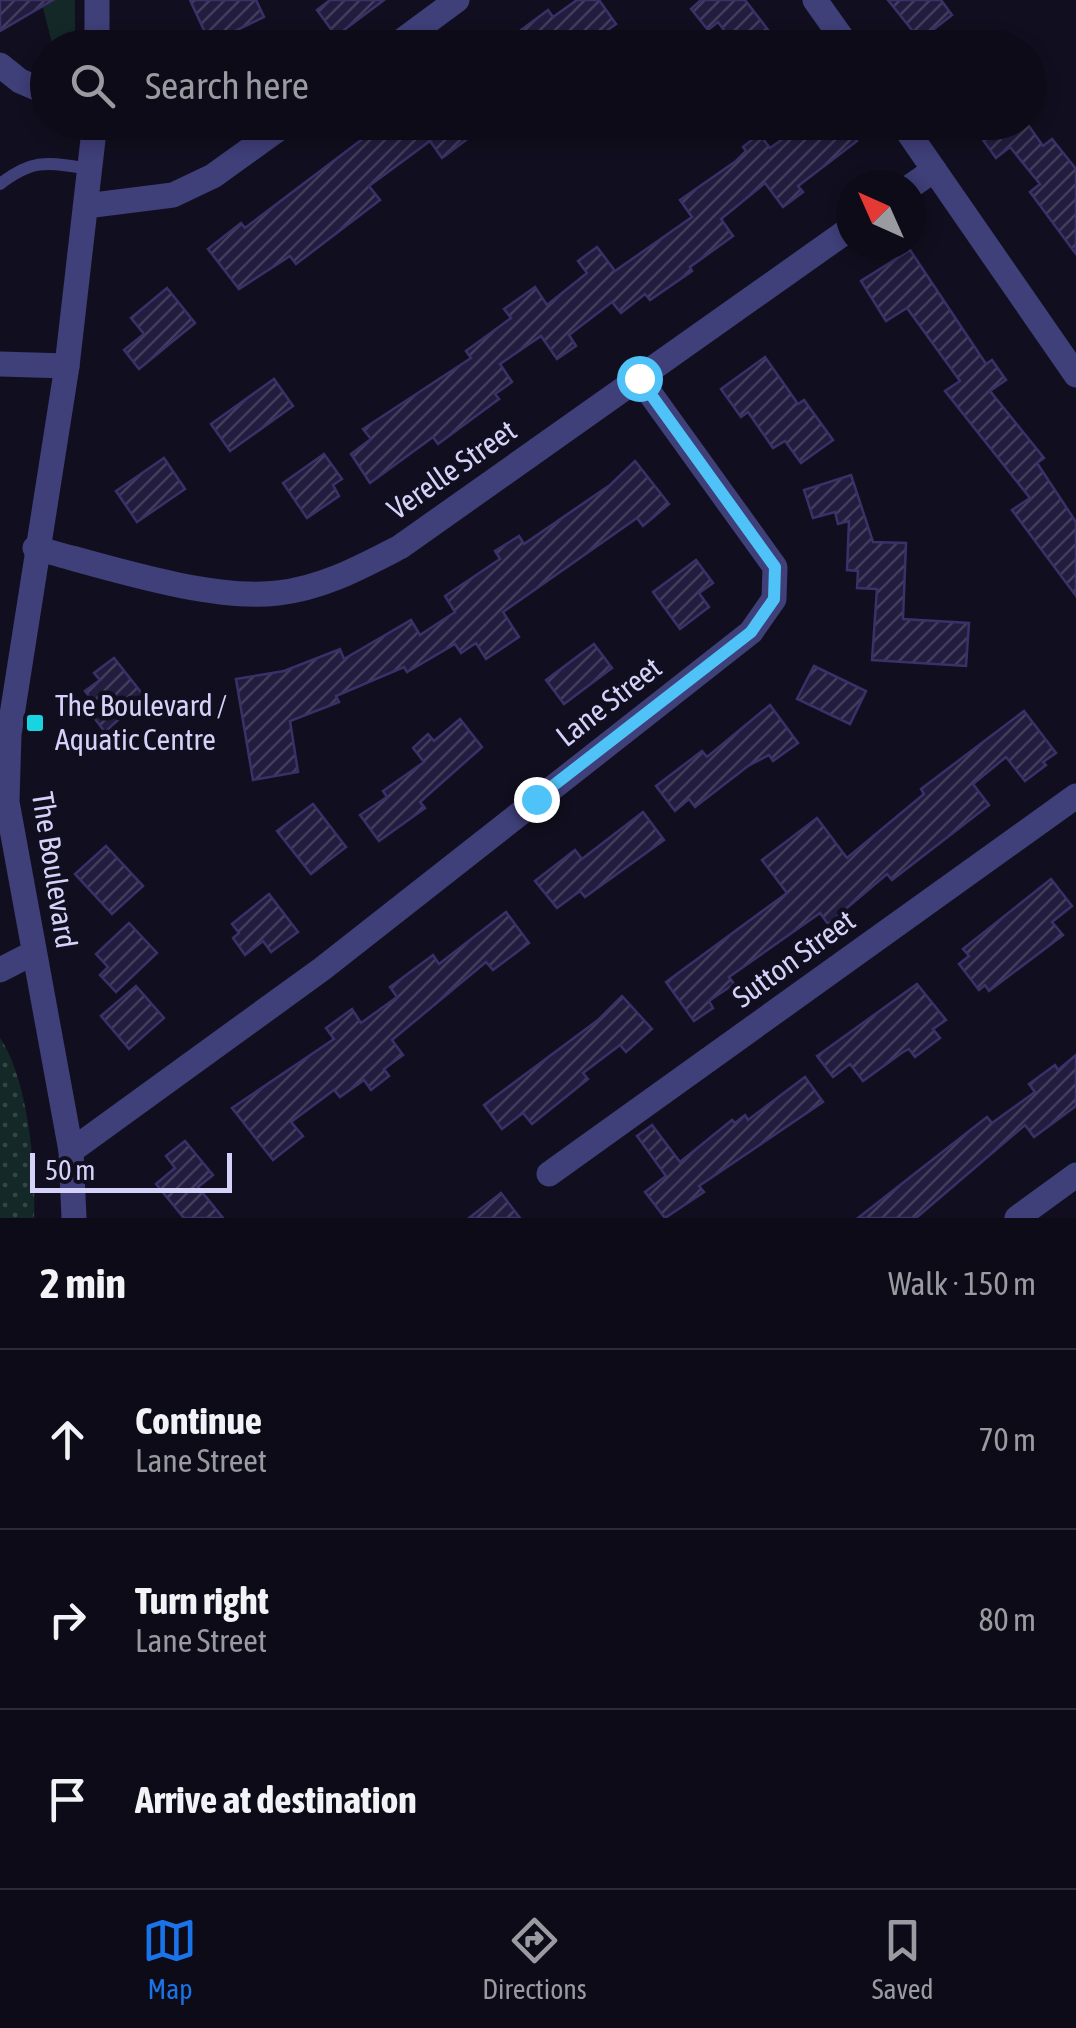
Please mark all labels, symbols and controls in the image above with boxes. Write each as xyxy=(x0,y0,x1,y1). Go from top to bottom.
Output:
search box xyxy=(30,30,1046,140)
icon: search xyxy=(65,58,120,113)
text: Search here xyxy=(145,64,309,107)
north arrow xyxy=(836,170,926,260)
route start xyxy=(617,356,663,402)
street label: Verelle Street xyxy=(381,413,522,526)
street label: Lane Street xyxy=(549,650,668,753)
place label: The Boulevard / Aquatic Centre xyxy=(55,688,227,756)
marker: The Boulevard / Aquatic Centre xyxy=(24,712,46,734)
route end xyxy=(514,777,560,823)
street label: The Boulevard xyxy=(26,789,84,950)
street label: Sutton Street xyxy=(726,903,861,1014)
scale bar xyxy=(30,1148,232,1192)
text: 50 m xyxy=(45,1154,95,1186)
text: 2 min xyxy=(40,1259,126,1307)
text: Walk · 150 m xyxy=(888,1265,1036,1302)
text: Continue xyxy=(135,1399,262,1442)
icon: ahead xyxy=(40,1412,95,1467)
text: 70 m xyxy=(978,1421,1036,1458)
text: Lane Street xyxy=(135,1442,267,1479)
text: Turn right xyxy=(135,1579,269,1622)
icon: right xyxy=(40,1592,95,1647)
text: 80 m xyxy=(978,1601,1036,1638)
text: Lane Street xyxy=(135,1622,267,1659)
icon: arrive xyxy=(40,1772,95,1827)
text: Arrive at destination xyxy=(135,1778,417,1821)
tab: Map xyxy=(142,1913,197,2005)
tab: Directions xyxy=(482,1913,587,2005)
tab: Saved xyxy=(872,1913,934,2005)

